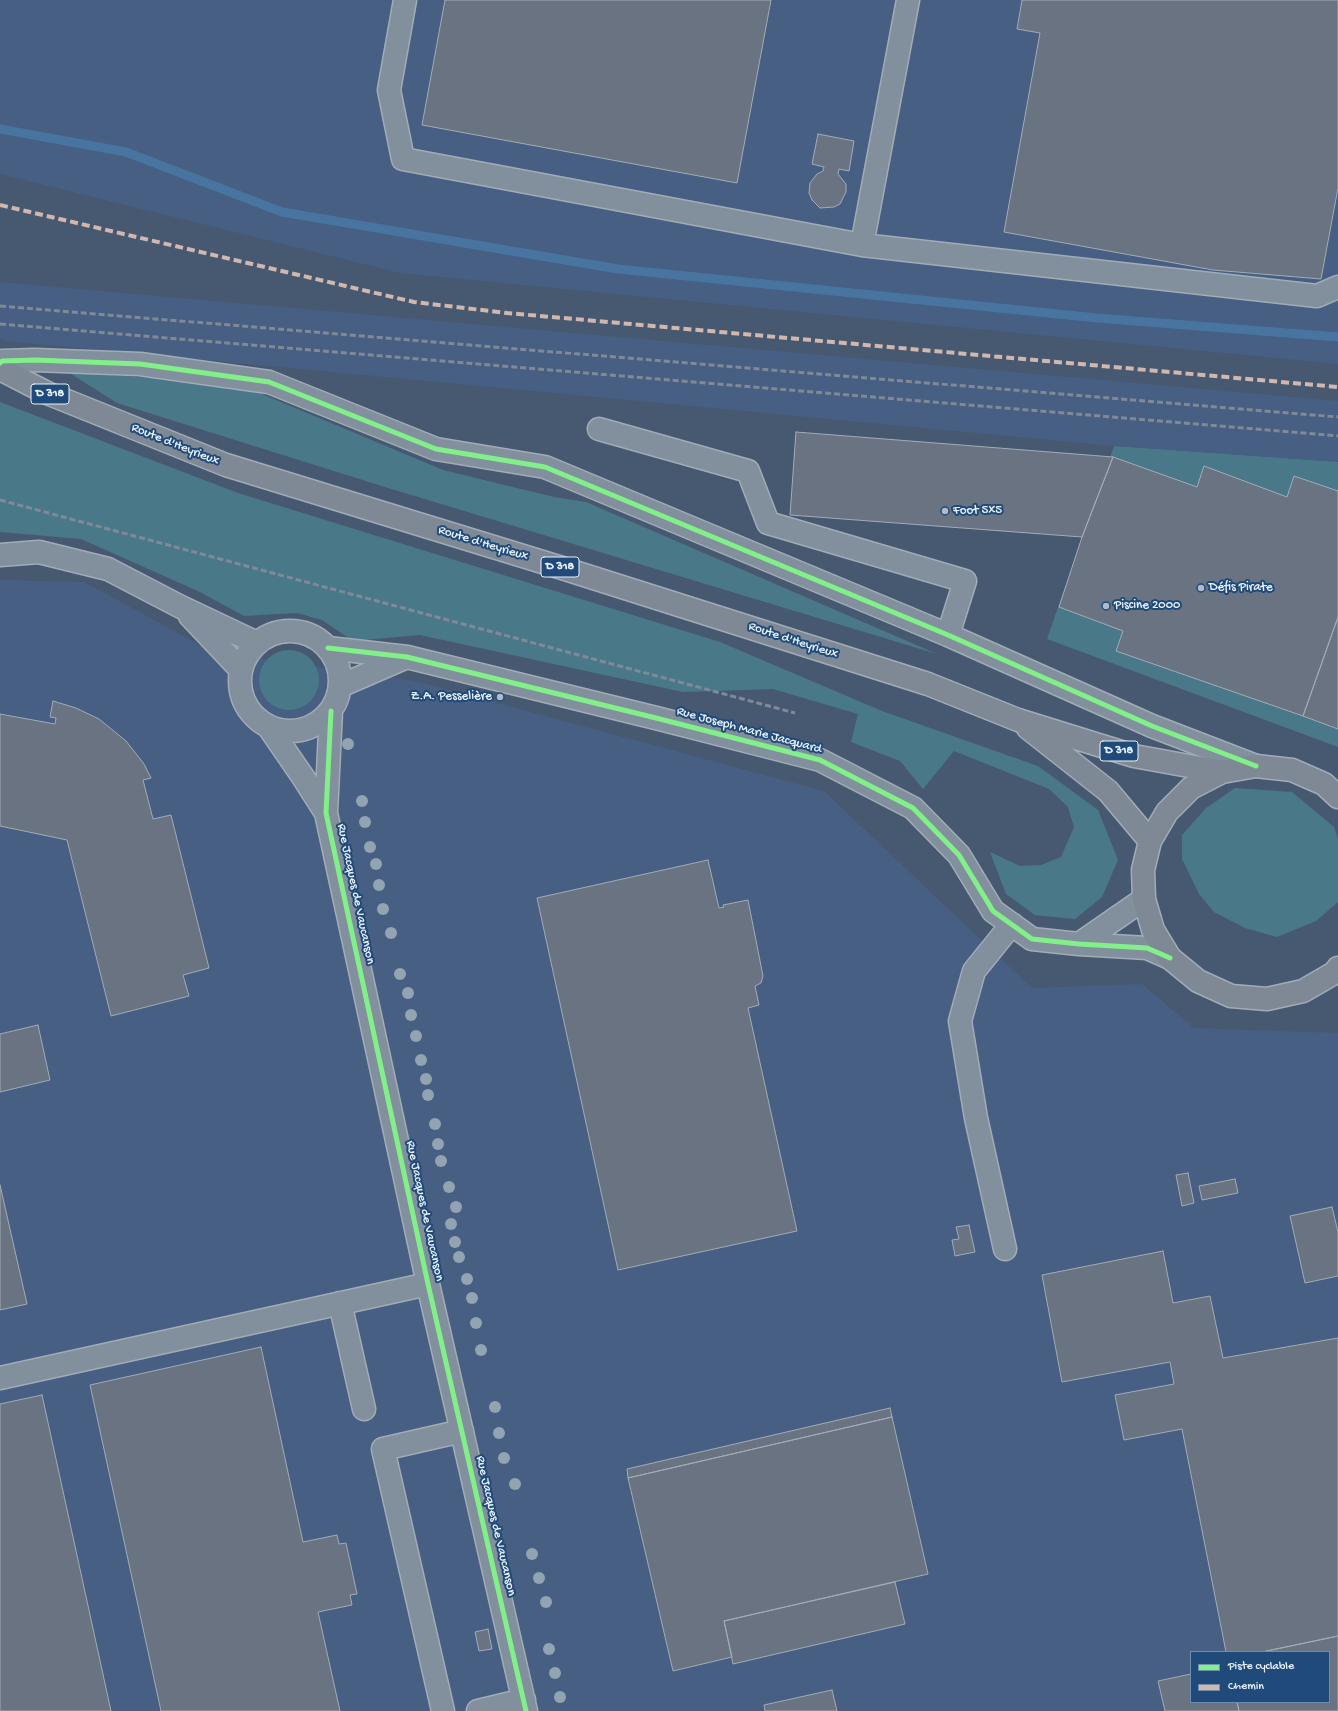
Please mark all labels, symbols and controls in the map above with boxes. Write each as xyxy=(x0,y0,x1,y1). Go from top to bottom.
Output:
road number: D 318 xyxy=(31,384,69,404)
street label: Route d'Heyrieux xyxy=(129,420,221,470)
place label: Foot 5x5 xyxy=(953,503,1002,519)
marker: Foot 5x5 xyxy=(940,506,950,516)
street label: Route d'Heyrieux xyxy=(436,523,530,565)
road number: D 318 xyxy=(541,557,579,577)
place label: Défis Pirate xyxy=(1209,580,1273,596)
marker: Défis Pirate xyxy=(1196,583,1206,593)
place label: Piscine 2000 xyxy=(1114,598,1180,614)
marker: Piscine 2000 xyxy=(1101,601,1111,611)
street label: Route d'Heyrieux xyxy=(746,619,840,663)
place label: Z.A. Pesselière xyxy=(411,689,492,705)
marker: Z.A. Pesselière xyxy=(495,692,505,702)
street label: Rue Joseph Marie Jacquard xyxy=(675,704,823,758)
road number: D 318 xyxy=(1100,741,1138,761)
street label: Rue Jacques de Vaucanson xyxy=(332,822,378,966)
street label: Rue Jacques de Vaucanson xyxy=(401,1139,447,1283)
street label: Rue Jacques de Vaucanson xyxy=(471,1455,519,1597)
legend xyxy=(1190,1651,1330,1703)
text: Piste cyclable xyxy=(1228,1660,1294,1674)
text: Chemin xyxy=(1228,1680,1264,1694)

